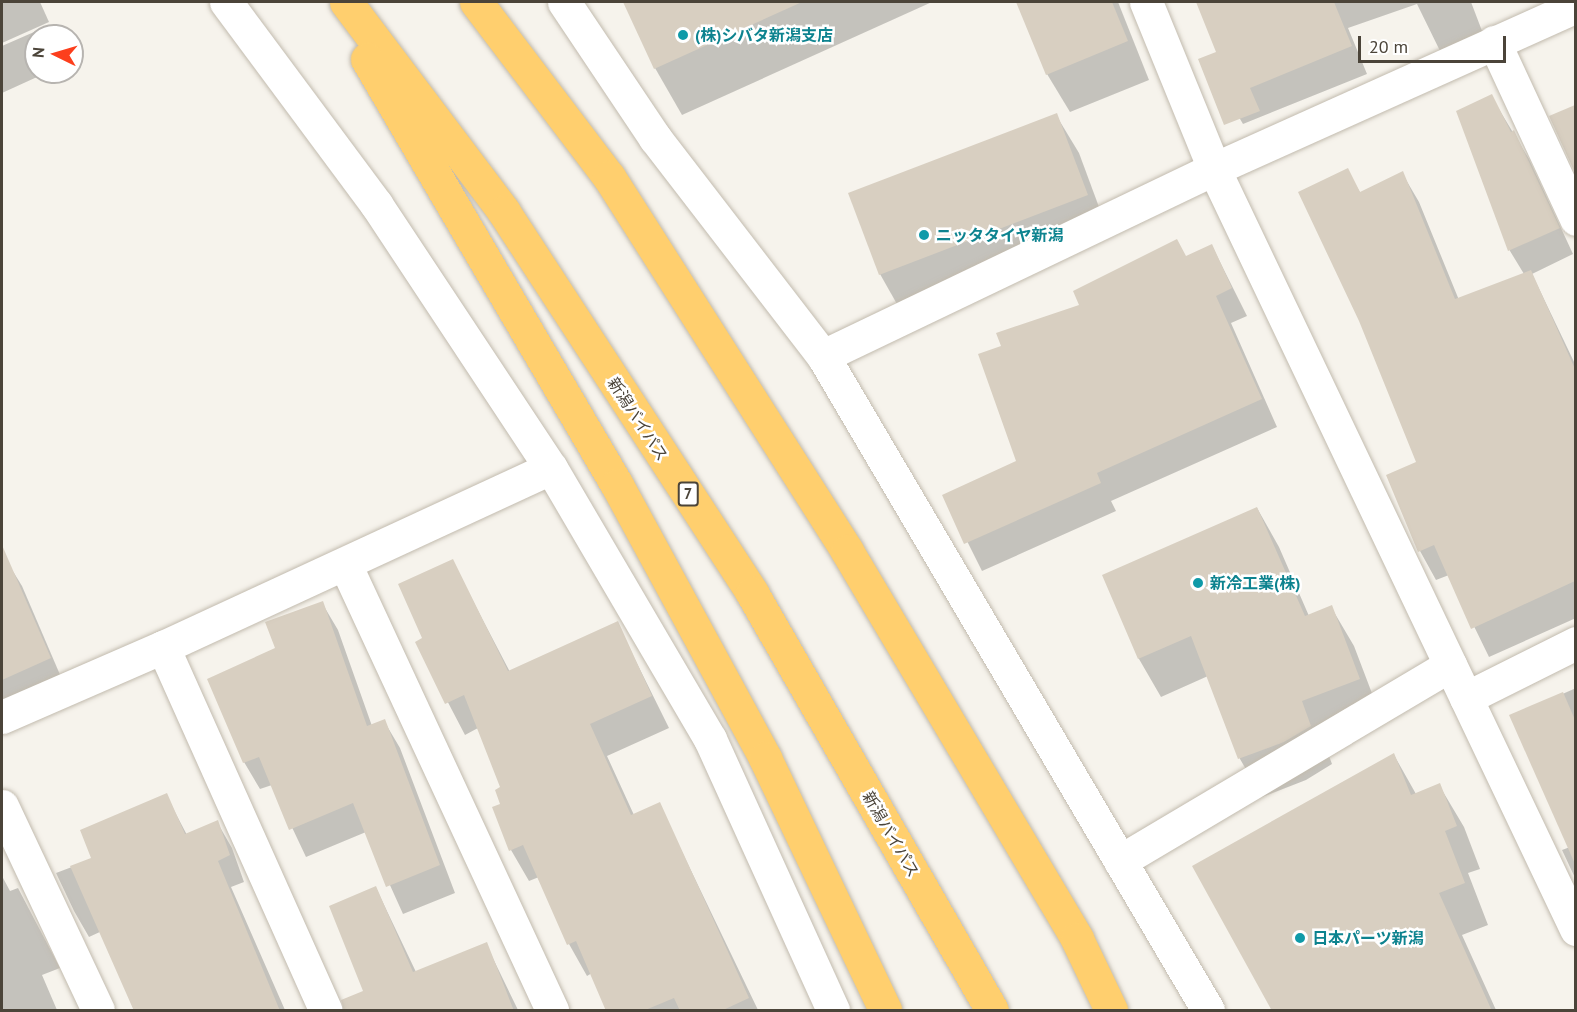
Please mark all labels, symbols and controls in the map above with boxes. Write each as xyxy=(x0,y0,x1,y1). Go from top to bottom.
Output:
north arrow xyxy=(24,24,84,84)
scale bar xyxy=(1361,24,1510,62)
place label: (株)シバタ新潟支店 xyxy=(695,25,833,45)
marker: (株)シバタ新潟支店 xyxy=(676,28,690,42)
text: 20 m xyxy=(1369,35,1408,58)
text: N xyxy=(28,47,48,59)
place label: ニッタタイヤ新潟 xyxy=(936,225,1064,245)
marker: ニッタタイヤ新潟 xyxy=(917,228,931,242)
street label: 新潟バイパス xyxy=(604,374,672,464)
road number: 7 xyxy=(678,482,698,506)
place label: 新冷工業(株) xyxy=(1210,573,1300,593)
marker: 新冷工業(株) xyxy=(1191,576,1205,590)
street label: 新潟バイパス xyxy=(859,788,923,880)
place label: 日本パーツ新潟 xyxy=(1312,928,1424,948)
marker: 日本パーツ新潟 xyxy=(1293,931,1307,945)

